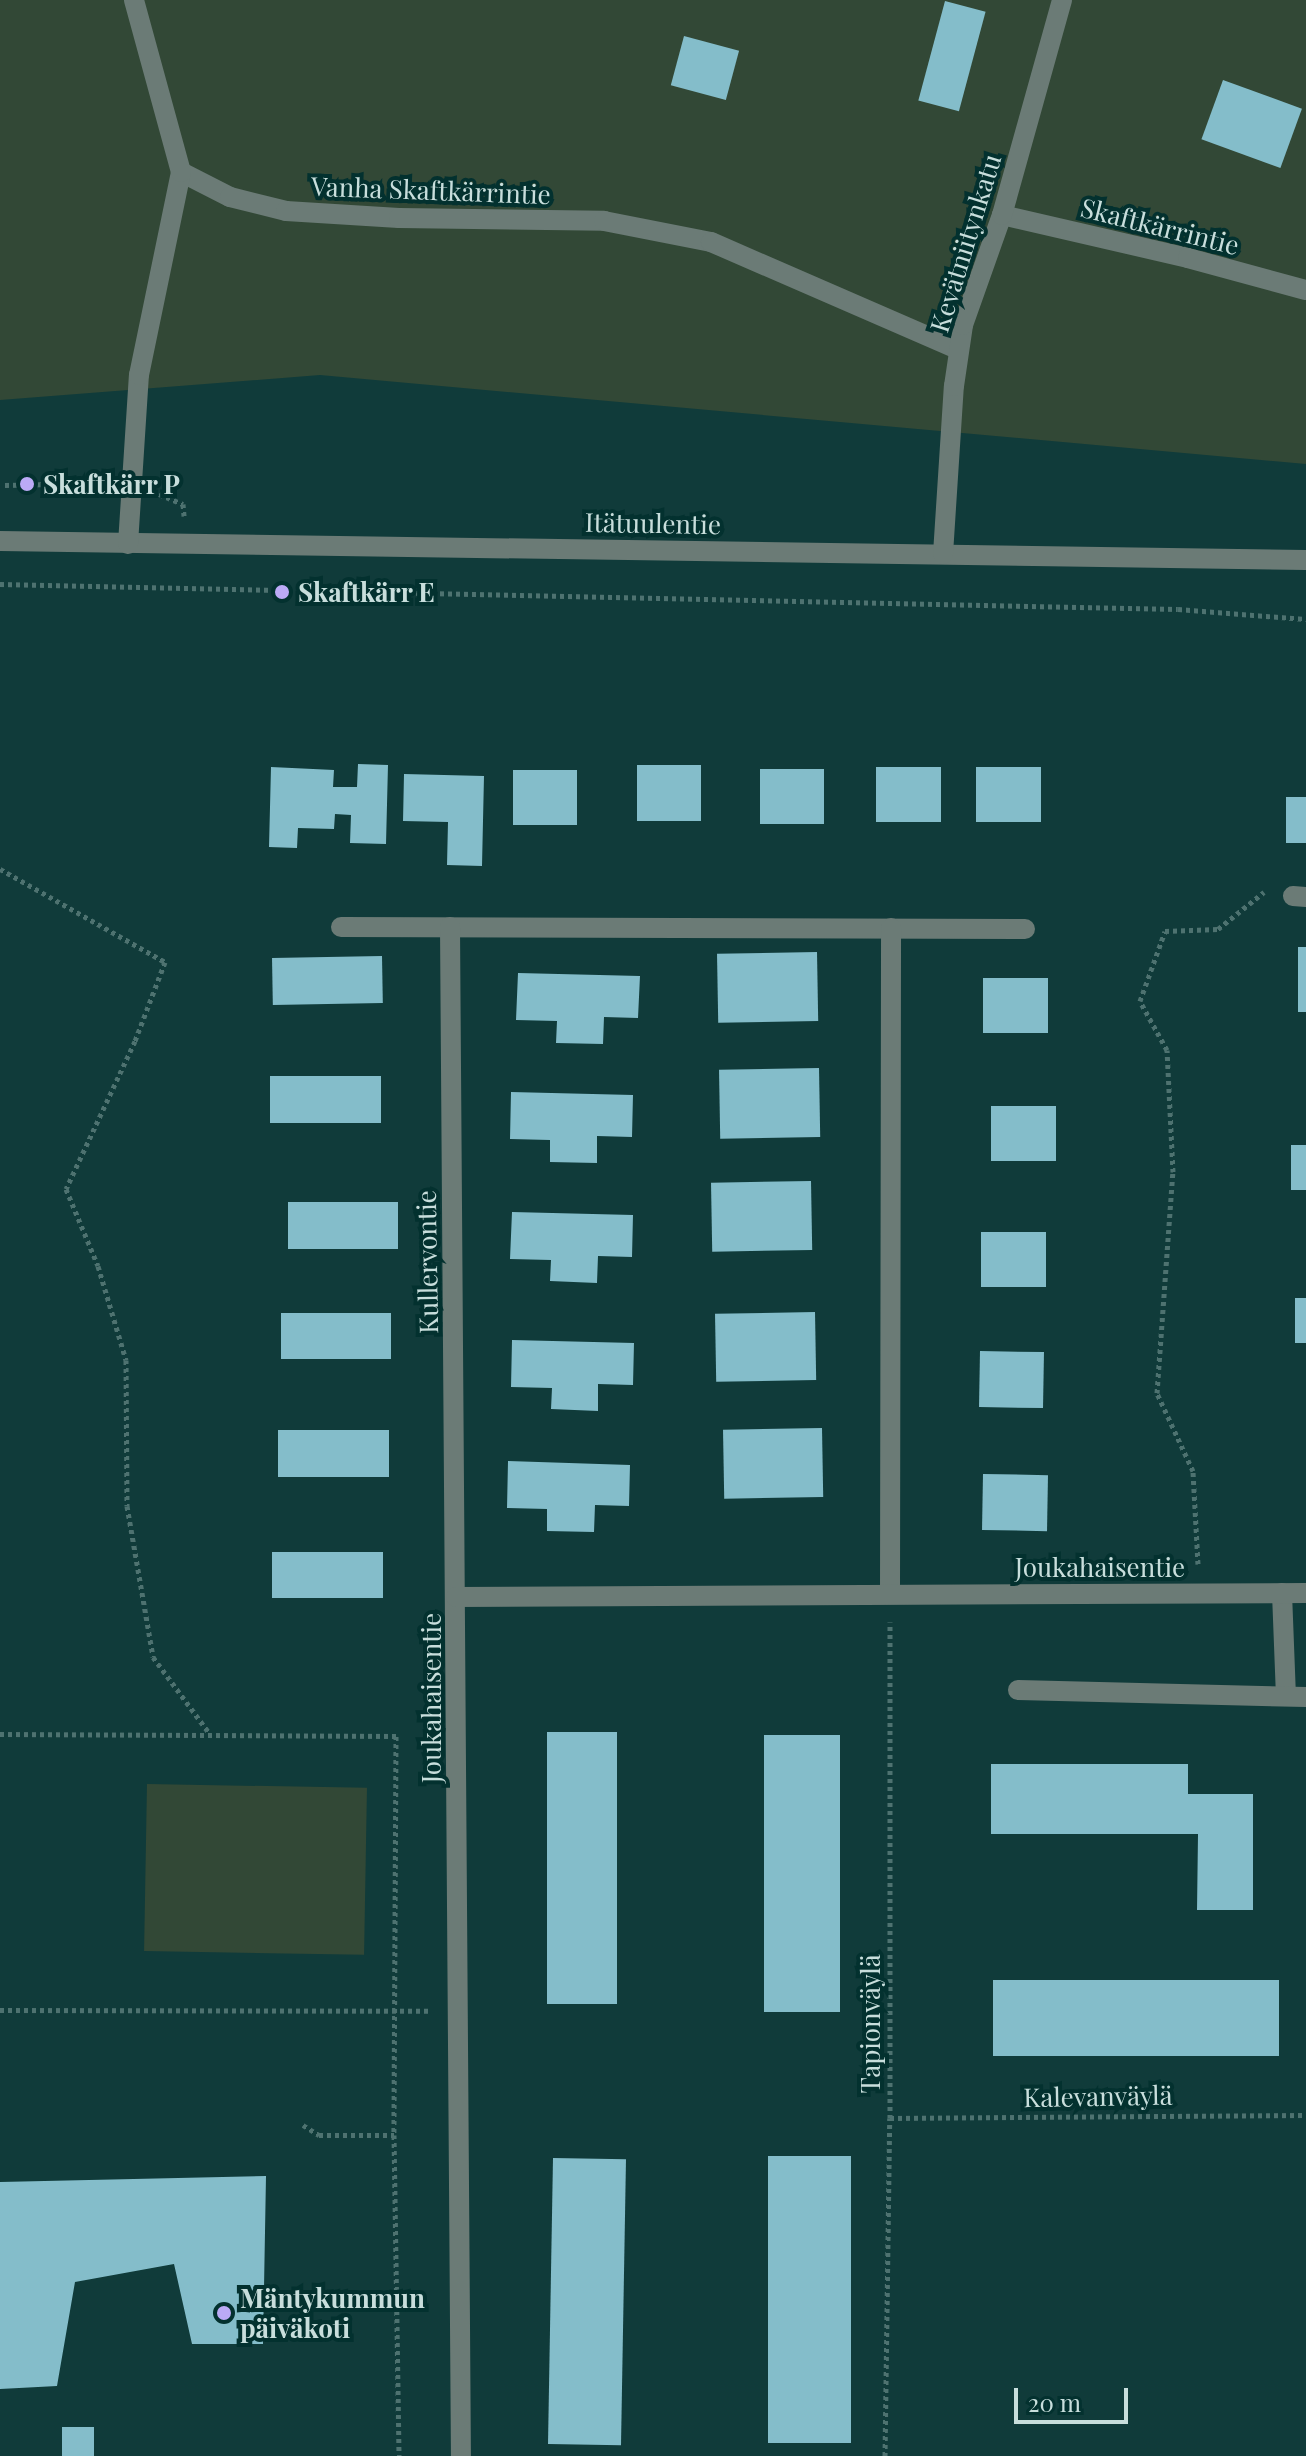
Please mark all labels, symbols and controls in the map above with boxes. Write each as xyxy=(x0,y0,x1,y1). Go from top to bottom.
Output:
street label: Kevätniitynkatu xyxy=(923,150,1007,336)
street label: Vanha Skaftkärrintie xyxy=(310,170,552,210)
street label: Skaftkärrintie xyxy=(1078,191,1242,261)
place label: Skaftkärr P xyxy=(43,468,181,500)
marker: Skaftkärr P xyxy=(18,475,36,493)
street label: Itätuulentie xyxy=(585,506,721,540)
place label: Skaftkärr E xyxy=(298,576,435,608)
marker: Skaftkärr E xyxy=(273,583,291,601)
street label: Kullervontie xyxy=(410,1190,444,1334)
street label: Joukahaisentie xyxy=(1015,1551,1185,1583)
street label: Joukahaisentie xyxy=(415,1613,447,1783)
street label: Tapionväylä xyxy=(854,1954,886,2094)
street label: Kalevanväylä xyxy=(1023,2079,1173,2113)
place label: Mäntykummun päiväkoti xyxy=(240,2282,425,2344)
marker: Mäntykummun päiväkoti xyxy=(215,2304,233,2322)
scale bar xyxy=(1018,2372,1132,2422)
text: 20 m xyxy=(1028,2386,1081,2418)

